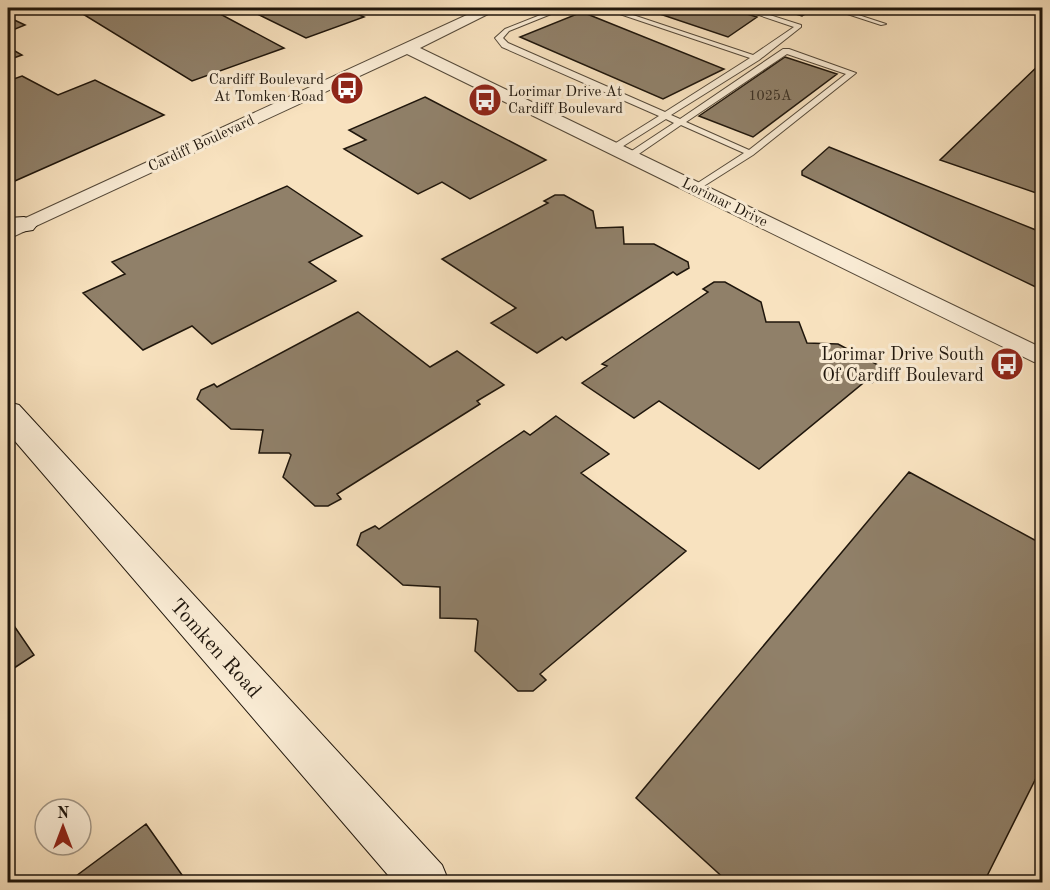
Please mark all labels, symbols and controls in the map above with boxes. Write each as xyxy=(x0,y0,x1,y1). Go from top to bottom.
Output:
bus stop icon: Cardiff Boulevard At Tomken Road xyxy=(329,70,365,106)
place label: Cardiff Boulevard At Tomken Road xyxy=(209,73,324,105)
bus stop icon: Lorimar Drive At Cardiff Boulevard xyxy=(467,82,503,118)
place label: Lorimar Drive At Cardiff Boulevard xyxy=(508,85,623,117)
house number: 1025A xyxy=(748,89,792,103)
street label: Cardiff Boulevard xyxy=(146,113,257,176)
street label: Lorimar Drive xyxy=(679,176,770,231)
place label: Lorimar Drive South Of Cardiff Boulevard xyxy=(821,346,984,385)
bus stop icon: Lorimar Drive South Of Cardiff Boulevard xyxy=(989,346,1025,382)
street label: Tomken Road xyxy=(165,595,265,703)
north arrow xyxy=(33,797,93,857)
text: N xyxy=(57,806,70,822)

